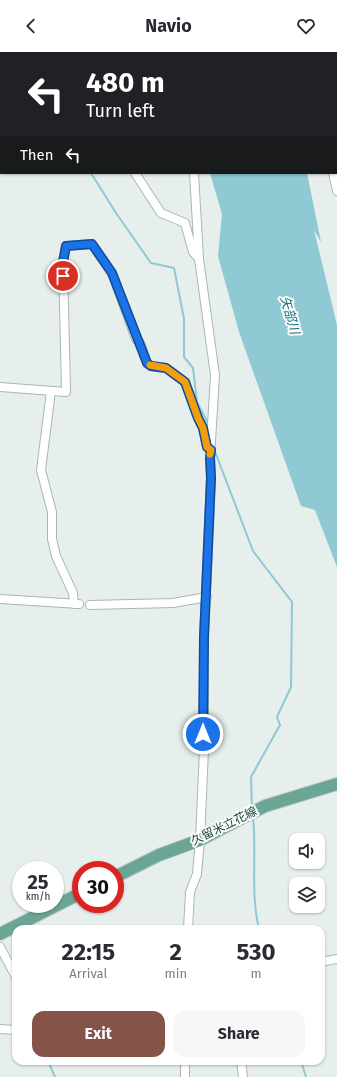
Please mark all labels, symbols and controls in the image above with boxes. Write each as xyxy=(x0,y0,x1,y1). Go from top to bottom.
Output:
icon: back xyxy=(20,15,42,37)
text: Navio xyxy=(145,15,192,37)
icon: heart xyxy=(295,15,317,37)
text: 480 m xyxy=(86,66,165,99)
icon: left xyxy=(20,68,72,120)
text: Turn left xyxy=(86,100,155,122)
icon: left xyxy=(62,144,84,166)
text: Then xyxy=(20,146,54,164)
pin xyxy=(46,259,80,293)
icon: arrive xyxy=(52,265,74,287)
water label: 矢部川 xyxy=(277,294,303,338)
position arrow xyxy=(182,713,224,755)
street label: 久留米立花線 xyxy=(189,804,259,848)
map controls xyxy=(289,833,325,913)
button: sound xyxy=(289,833,325,869)
speed limit sign: 30 xyxy=(72,861,124,913)
text: 25 xyxy=(27,870,49,894)
button: layers xyxy=(289,877,325,913)
text: km/h xyxy=(26,891,50,903)
text: 22:15 xyxy=(61,938,115,966)
text: 2 xyxy=(170,938,182,966)
text: 530 xyxy=(236,938,276,966)
text: Arrival xyxy=(69,966,107,981)
text: min xyxy=(165,966,187,981)
text: m xyxy=(250,966,262,981)
button: Exit xyxy=(32,1011,165,1057)
button: Share xyxy=(173,1011,305,1057)

